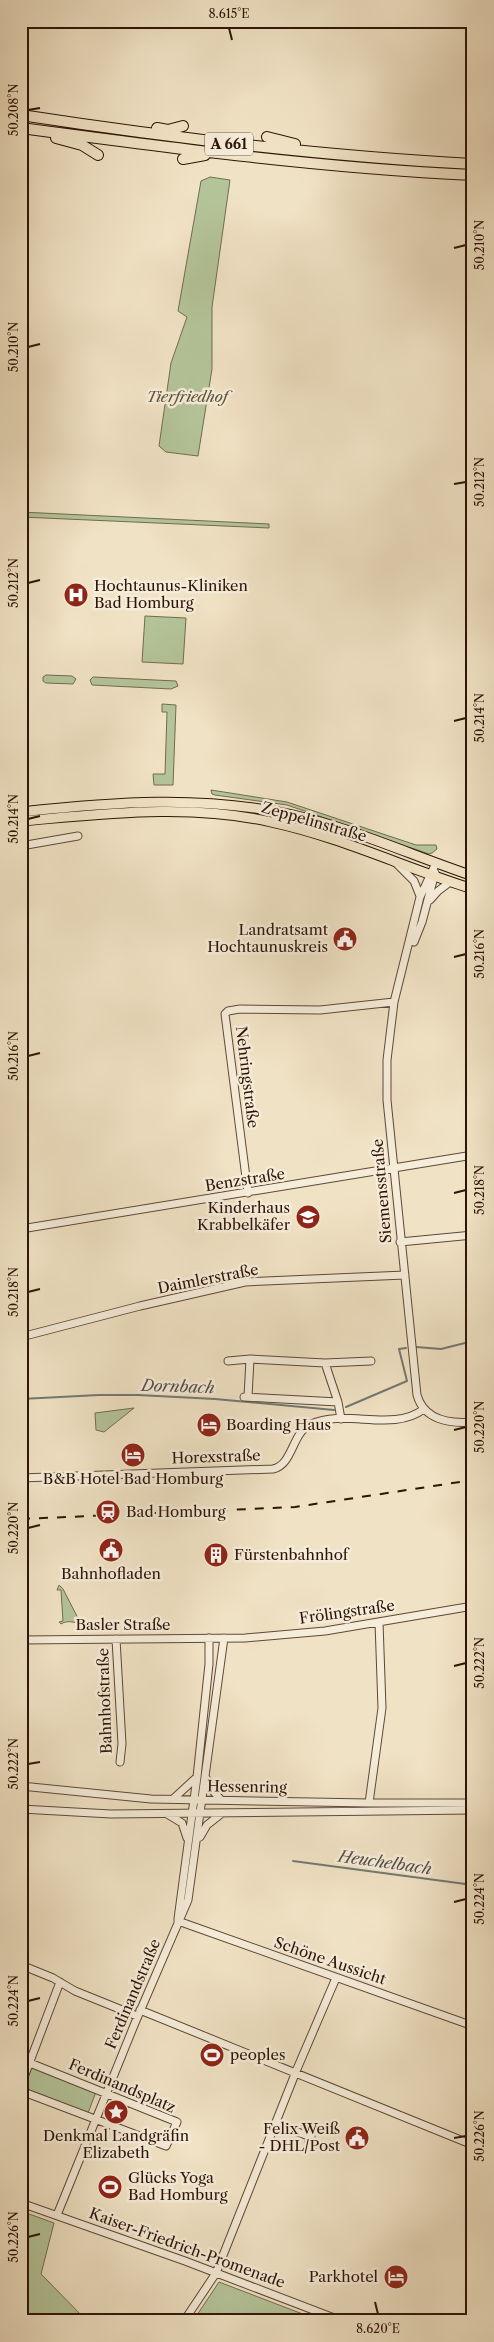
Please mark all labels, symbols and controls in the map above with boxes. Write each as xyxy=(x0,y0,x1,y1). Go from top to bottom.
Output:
text: 8.615°E xyxy=(208,6,250,21)
text: 50.208°N xyxy=(6,84,21,136)
road number: A 661 xyxy=(205,132,253,156)
text: 50.210°N xyxy=(472,220,487,270)
text: 50.210°N xyxy=(6,322,21,372)
park label: Tierfriedhof xyxy=(146,387,233,406)
text: 50.212°N xyxy=(472,457,487,507)
text: 50.212°N xyxy=(6,558,21,608)
place label: Hochtaunus-Kliniken Bad Homburg xyxy=(94,576,248,612)
hospital icon: Hochtaunus-Kliniken Bad Homburg xyxy=(63,582,89,608)
text: 50.214°N xyxy=(472,693,487,743)
text: 50.214°N xyxy=(6,794,21,844)
street label: Zeppelinstraße xyxy=(259,797,369,846)
place label: Landratsamt Hochtaunuskreis xyxy=(207,920,329,956)
public building icon: Landratsamt Hochtaunuskreis xyxy=(332,926,358,952)
text: 50.216°N xyxy=(472,929,487,979)
street label: Nehringstraße xyxy=(232,1025,263,1129)
text: 50.216°N xyxy=(6,1031,21,1081)
street label: Siemensstraße xyxy=(367,1138,396,1244)
street label: Benzstraße xyxy=(204,1164,286,1195)
text: 50.218°N xyxy=(472,1165,487,1215)
place label: Kinderhaus Krabbelkäfer xyxy=(197,1198,291,1234)
school or university icon: Kinderhaus Krabbelkäfer xyxy=(295,1204,321,1230)
street label: Daimlerstraße xyxy=(156,1259,260,1298)
text: 50.218°N xyxy=(6,1267,21,1317)
water label: Dornbach xyxy=(139,1375,215,1397)
text: 50.220°N xyxy=(472,1401,487,1453)
hotel icon: Boarding Haus xyxy=(196,1412,222,1438)
place label: Boarding Haus xyxy=(226,1415,331,1434)
hotel icon: B&B Hotel Bad Homburg xyxy=(120,1442,146,1468)
street label: Horexstraße xyxy=(171,1445,261,1468)
place label: B&B Hotel Bad Homburg xyxy=(43,1469,223,1488)
station icon: Bad Homburg xyxy=(95,1499,121,1525)
text: 50.220°N xyxy=(6,1502,21,1554)
place label: Bad Homburg xyxy=(126,1502,226,1521)
public building icon: Bahnhofladen xyxy=(98,1537,124,1563)
building icon: Fürstenbahnhof xyxy=(203,1542,229,1568)
place label: Fürstenbahnhof xyxy=(234,1545,350,1564)
place label: Bahnhofladen xyxy=(61,1564,162,1583)
street label: Frölingstraße xyxy=(298,1595,396,1628)
street label: Basler Straße xyxy=(75,1615,171,1634)
text: 50.222°N xyxy=(472,1637,487,1689)
street label: Bahnhofstraße xyxy=(93,1648,116,1754)
text: 50.222°N xyxy=(6,1738,21,1790)
street label: Hessenring xyxy=(207,1776,287,1797)
water label: Heuchelbach xyxy=(335,1845,433,1878)
text: 50.224°N xyxy=(472,1873,487,1925)
street label: Schöne Aussicht xyxy=(272,1933,389,1989)
street label: Ferdinandstraße xyxy=(101,1936,164,2052)
text: 50.224°N xyxy=(6,1975,21,2027)
sports icon: peoples xyxy=(199,2042,225,2068)
place label: peoples xyxy=(230,2045,285,2064)
street label: Ferdinandsplatz xyxy=(66,2054,179,2117)
place icon: Denkmal Landgräfin Elizabeth xyxy=(103,2099,129,2125)
text: 50.226°N xyxy=(472,2110,487,2162)
place label: Felix Weiß - DHL/Post xyxy=(259,2119,341,2155)
public building icon: Felix Weiß - DHL/Post xyxy=(344,2125,370,2151)
place label: Denkmal Landgräfin Elizabeth xyxy=(43,2126,190,2162)
place label: Glücks Yoga Bad Homburg xyxy=(128,2168,228,2204)
sports icon: Glücks Yoga Bad Homburg xyxy=(97,2174,123,2200)
street label: Kaiser-Friedrich-Promenade xyxy=(87,2203,288,2292)
text: 50.226°N xyxy=(6,2211,21,2263)
hotel icon: Parkhotel xyxy=(383,2264,409,2290)
place label: Parkhotel xyxy=(309,2267,379,2286)
text: 8.620°E xyxy=(356,2321,400,2336)

